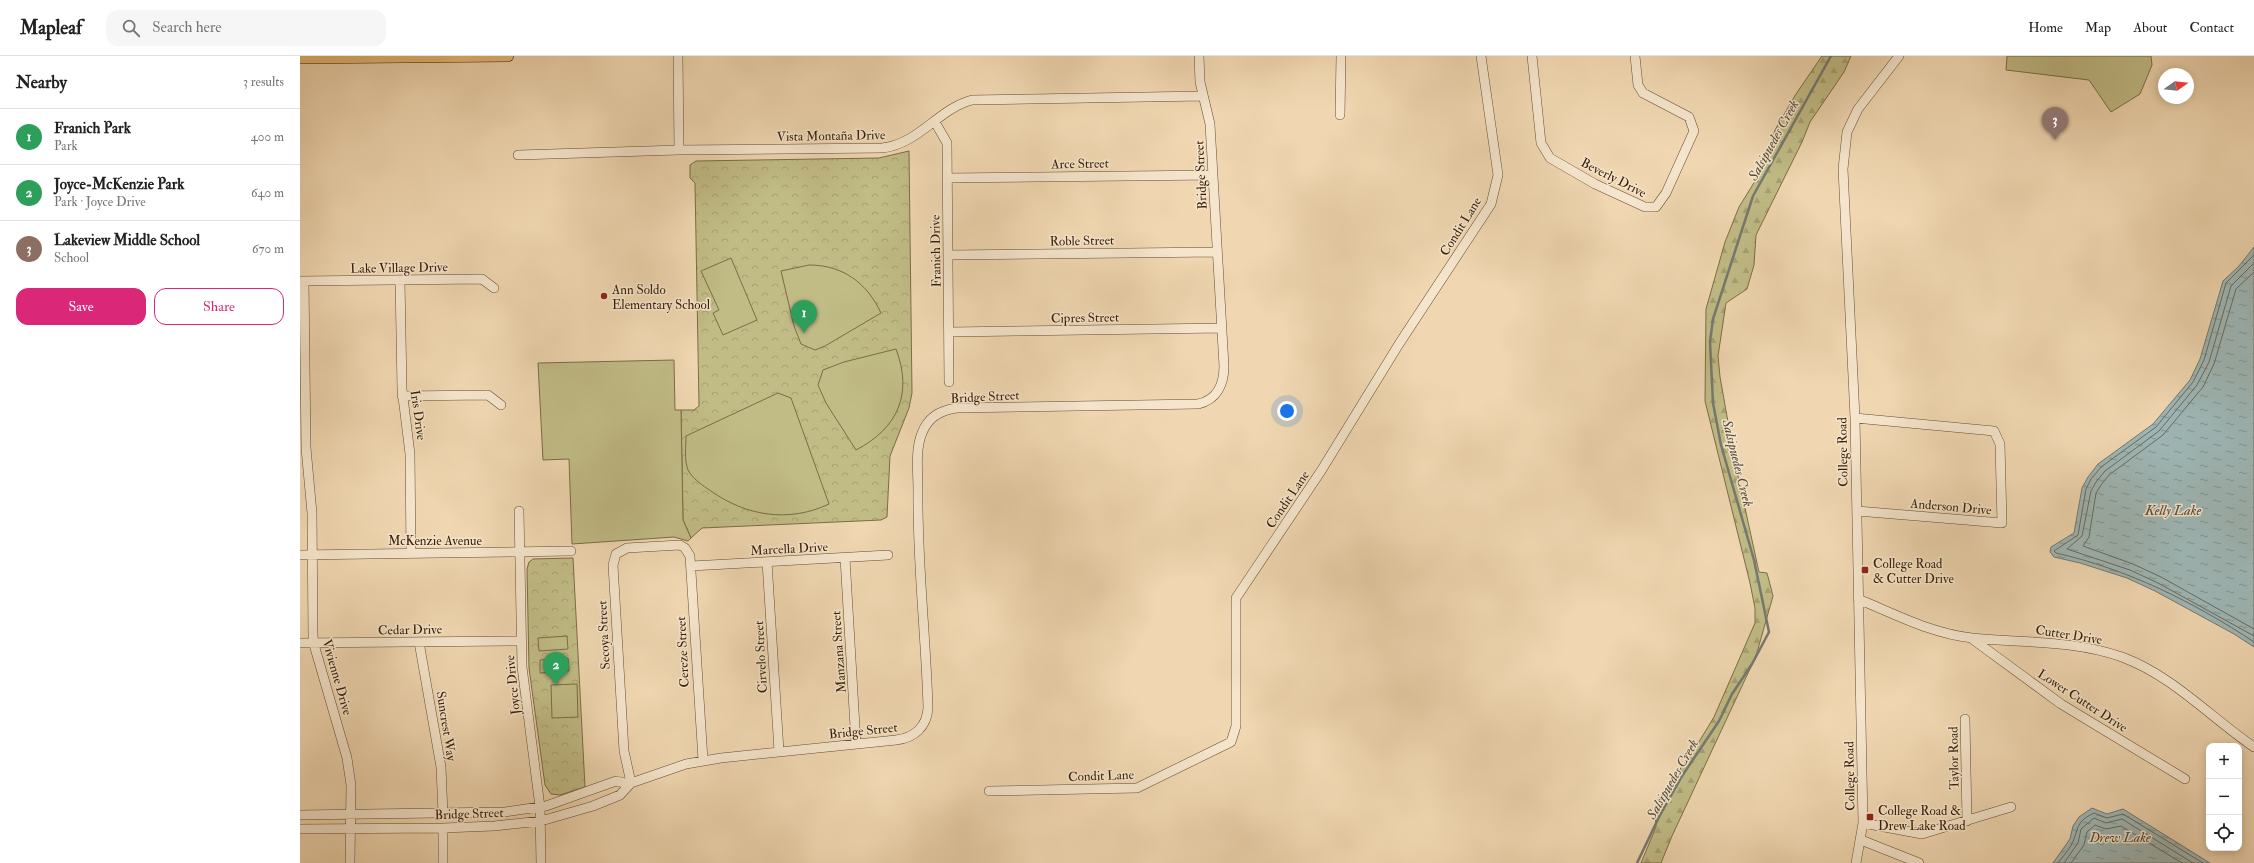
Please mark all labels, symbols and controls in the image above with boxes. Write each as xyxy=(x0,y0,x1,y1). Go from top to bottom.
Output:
search box xyxy=(106,10,386,46)
text: Mapleaf xyxy=(20,16,82,40)
icon: search xyxy=(120,17,142,39)
text: Search here xyxy=(152,18,222,37)
text: Home xyxy=(2028,19,2063,36)
text: Map xyxy=(2085,19,2111,36)
text: About xyxy=(2133,19,2167,36)
text: Contact xyxy=(2189,19,2234,36)
north arrow xyxy=(2158,68,2194,104)
text: Nearby xyxy=(16,72,67,93)
text: 3 results xyxy=(243,74,284,90)
water label: Salsipuedes Creek xyxy=(1744,97,1803,184)
pin: 3 xyxy=(2042,107,2068,140)
text: Franich Park xyxy=(54,119,131,138)
street label: Vista Montaña Drive xyxy=(777,127,886,145)
text: 1 xyxy=(27,129,31,145)
text: 400 m xyxy=(251,129,284,145)
text: Park xyxy=(54,138,78,154)
street label: Bridge Street xyxy=(1191,140,1211,210)
street label: Arce Street xyxy=(1050,155,1109,173)
street label: Beverly Drive xyxy=(1578,155,1649,202)
text: Joyce-McKenzie Park xyxy=(54,175,185,194)
text: 2 xyxy=(26,185,32,201)
text: 640 m xyxy=(251,185,284,201)
text: Park · Joyce Drive xyxy=(54,194,146,210)
street label: Condit Lane xyxy=(1437,194,1485,259)
street label: Franich Drive xyxy=(927,214,945,287)
text: Lakeview Middle School xyxy=(54,231,200,250)
street label: Roble Street xyxy=(1050,232,1114,250)
text: 3 xyxy=(27,241,32,257)
text: 670 m xyxy=(252,241,284,257)
text: School xyxy=(54,250,89,266)
street label: Lake Village Drive xyxy=(350,259,449,277)
place label: Ann Soldo Elementary School xyxy=(611,282,711,314)
button: Save xyxy=(16,288,146,325)
button: Share xyxy=(154,288,284,325)
marker: Ann Soldo Elementary School xyxy=(599,291,609,301)
pin: 1 xyxy=(791,300,817,333)
street label: Cipres Street xyxy=(1051,309,1119,328)
street label: Bridge Street xyxy=(950,387,1020,407)
street label: Iris Drive xyxy=(407,389,430,442)
your location xyxy=(1277,401,1297,421)
street label: College Road xyxy=(1834,416,1852,487)
water label: Salsipuedes Creek xyxy=(1718,417,1757,509)
street label: Condit Lane xyxy=(1263,467,1313,531)
street label: Anderson Drive xyxy=(1909,495,1993,519)
water label: Kelly Lake xyxy=(2144,502,2201,519)
street label: McKenzie Avenue xyxy=(388,533,483,549)
street label: Marcella Drive xyxy=(750,539,829,559)
place label: College Road & Cutter Drive xyxy=(1873,556,1954,587)
marker: College Road & Cutter Drive xyxy=(1860,565,1870,575)
street label: Secoya Street xyxy=(594,600,615,670)
street label: Manzana Street xyxy=(828,610,850,694)
street label: Cereze Street xyxy=(673,616,693,688)
street label: Cirvelo Street xyxy=(751,620,771,694)
street label: Cedar Drive xyxy=(378,621,443,639)
street label: Cutter Drive xyxy=(2034,622,2104,648)
street label: Vivienne Drive xyxy=(319,637,356,718)
pin: 2 xyxy=(543,652,569,685)
street label: Joyce Drive xyxy=(502,654,525,717)
street label: Lower Cutter Drive xyxy=(2035,666,2131,736)
street label: Suncrest Way xyxy=(432,690,459,763)
street label: Bridge Street xyxy=(828,719,898,743)
street label: Taylor Road xyxy=(1945,726,1964,790)
water label: Salsipuedes Creek xyxy=(1642,736,1702,823)
street label: College Road xyxy=(1841,740,1859,811)
map controls xyxy=(2206,743,2242,851)
button: + xyxy=(2206,743,2242,779)
street label: Condit Lane xyxy=(1068,767,1135,785)
button: − xyxy=(2206,779,2242,815)
place label: College Road & Drew Lake Road xyxy=(1878,803,1966,834)
street label: Bridge Street xyxy=(434,805,504,823)
marker: College Road & Drew Lake Road xyxy=(1865,812,1875,822)
button: locate xyxy=(2206,815,2242,851)
water label: Drew Lake xyxy=(2088,829,2151,846)

